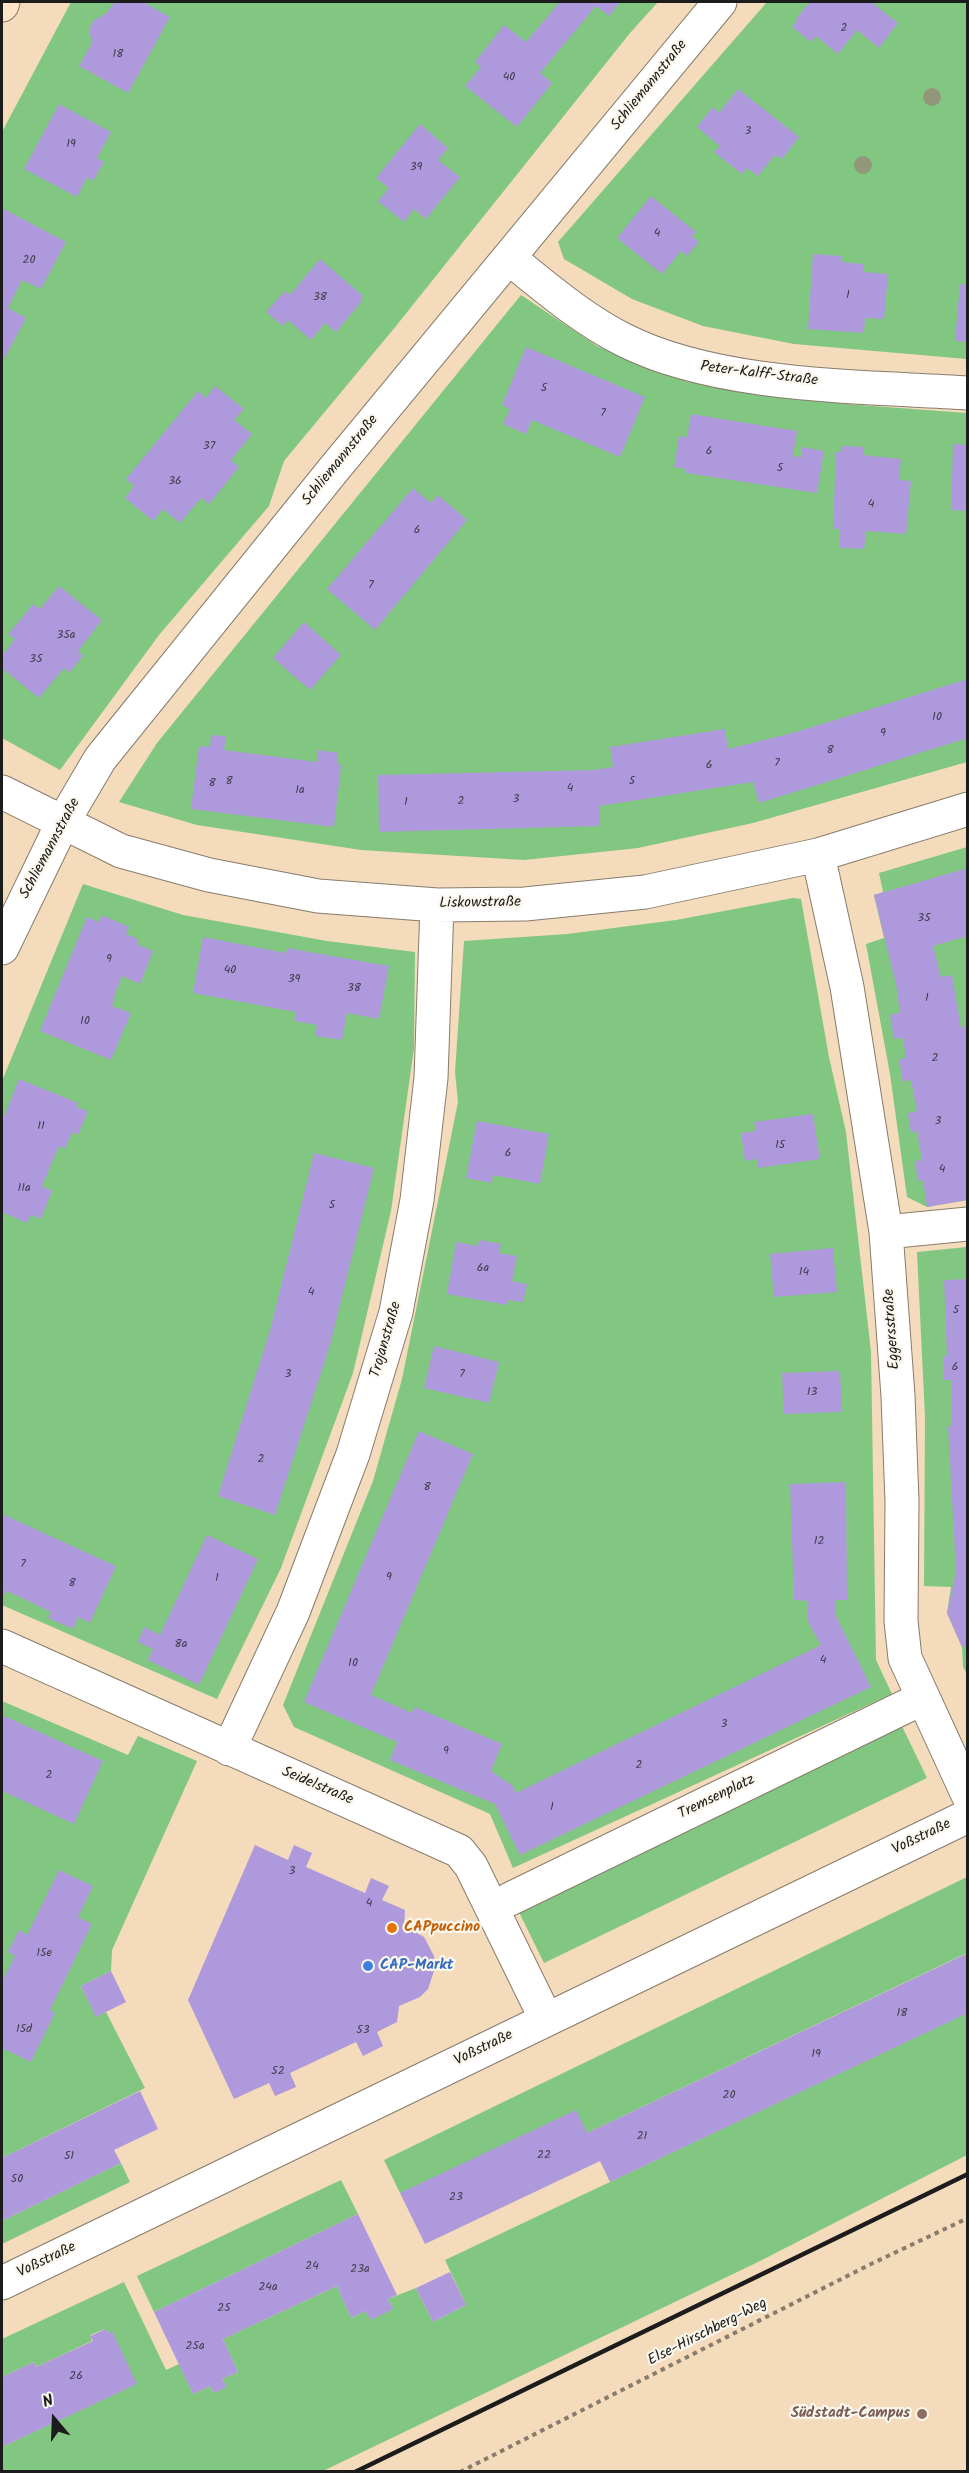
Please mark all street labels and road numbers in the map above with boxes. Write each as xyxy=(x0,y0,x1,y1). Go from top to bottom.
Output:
street label: Schliemannstraße xyxy=(608,37,692,135)
street label: Peter-Kalff-Straße xyxy=(699,359,819,391)
street label: Schliemannstraße xyxy=(299,412,383,510)
street label: Schliemannstraße xyxy=(17,796,85,902)
street label: Liskowstraße xyxy=(439,894,521,914)
street label: Eggersstraße xyxy=(881,1288,905,1370)
street label: Trojanstraße xyxy=(368,1300,406,1380)
street label: Seidelstraße xyxy=(279,1764,355,1810)
street label: Tremsenplatz xyxy=(676,1772,758,1824)
street label: Voßstraße xyxy=(890,1816,954,1860)
street label: Voßstraße xyxy=(452,2027,516,2071)
street label: Voßstraße xyxy=(15,2239,79,2283)
street label: Else-Hirschberg-Weg xyxy=(645,2295,771,2371)

